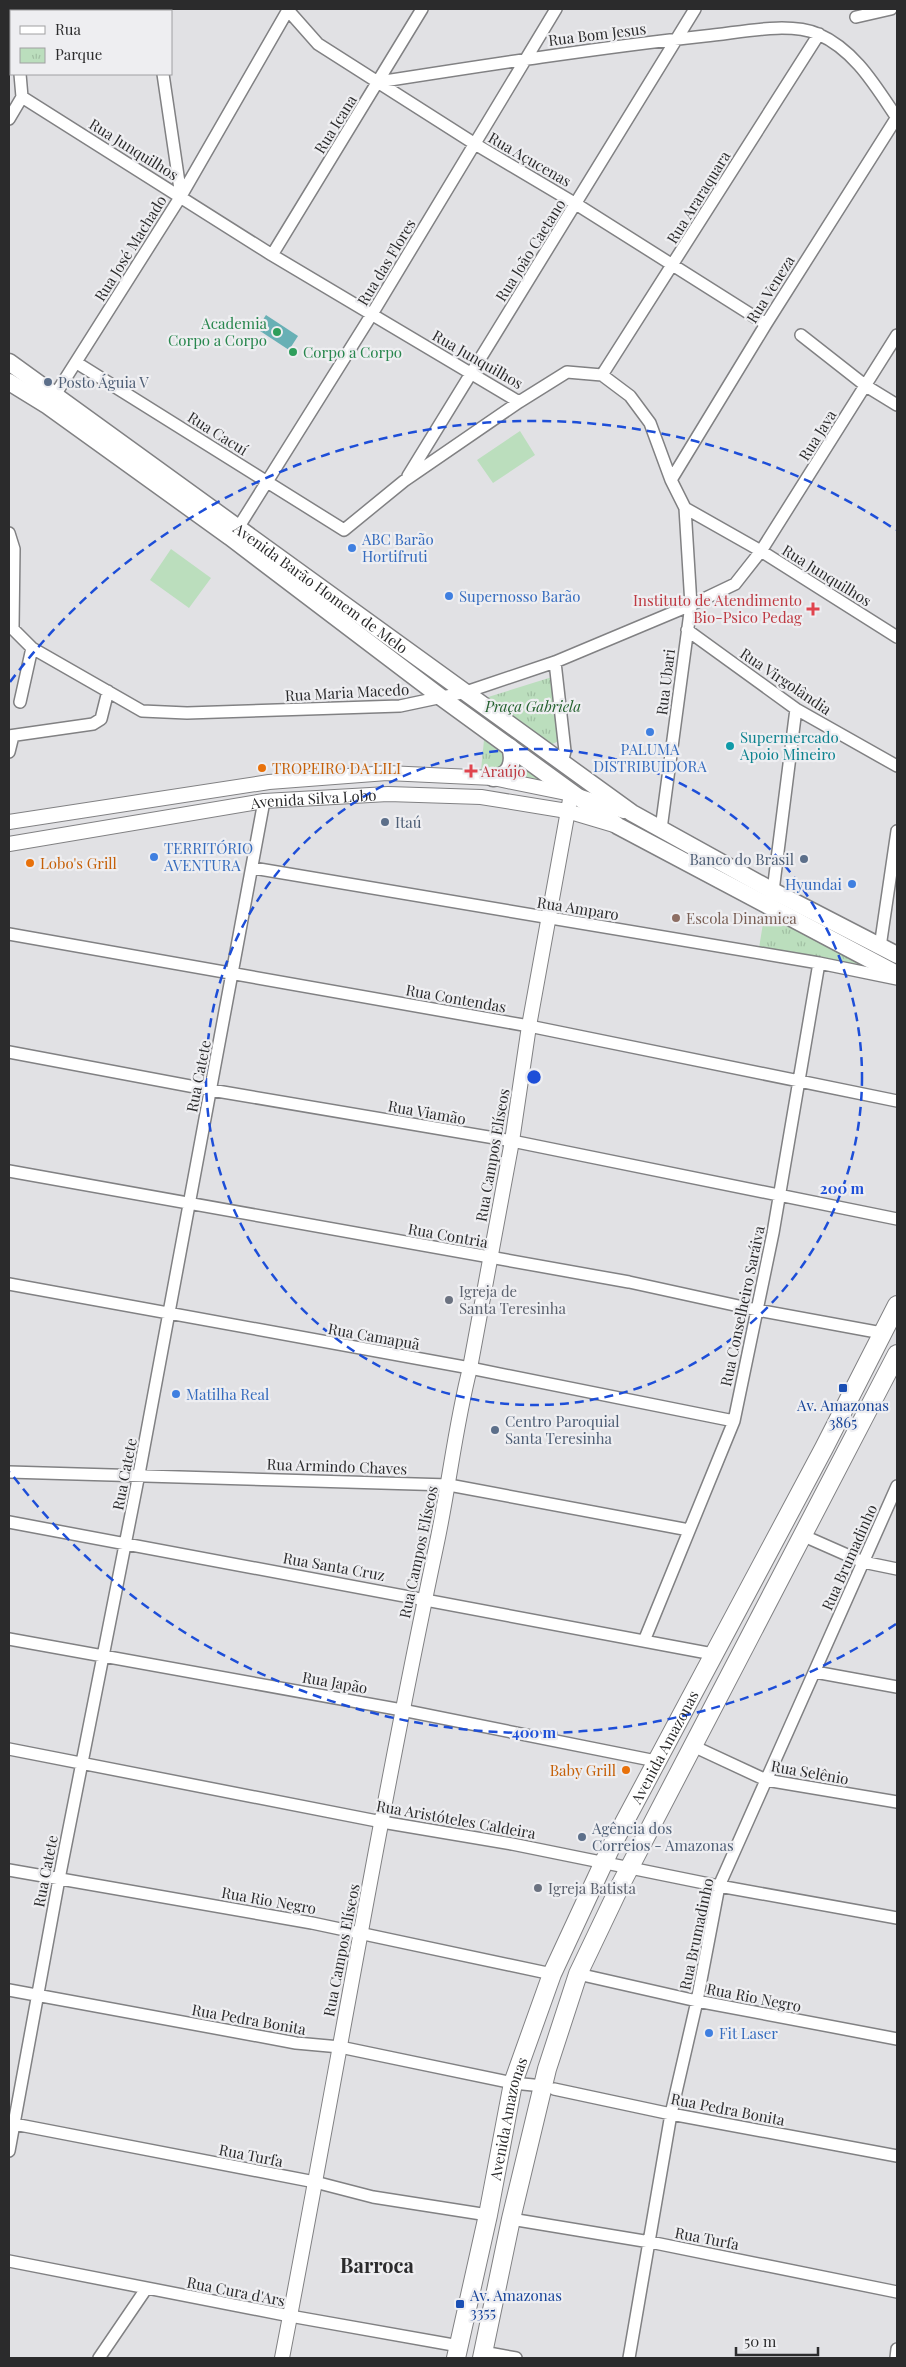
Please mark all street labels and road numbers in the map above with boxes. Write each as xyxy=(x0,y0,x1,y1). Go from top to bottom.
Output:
street label: Rua Bom Jesus xyxy=(547,18,647,50)
street label: Rua Icana xyxy=(309,90,361,157)
street label: Rua Junquilhos xyxy=(86,114,182,184)
street label: Rua Açucenas xyxy=(485,127,575,191)
street label: Rua Araraquara xyxy=(662,147,735,247)
street label: Rua José Machado xyxy=(89,191,171,305)
street label: Rua João Caetano xyxy=(491,195,569,305)
street label: Rua das Flores xyxy=(352,215,420,309)
street label: Rua Veneza xyxy=(741,251,799,327)
street label: Rua Junquilhos xyxy=(429,325,527,393)
street label: Rua Java xyxy=(794,405,841,464)
street label: Rua Cacuí xyxy=(184,407,252,460)
street label: Avenida Barão Homem de Melo xyxy=(229,517,412,658)
street label: Rua Junquilhos xyxy=(779,540,875,610)
street label: Rua Virgolândia xyxy=(736,643,836,719)
street label: Rua Ubari xyxy=(651,647,679,716)
street label: Rua Maria Macedo xyxy=(284,679,410,705)
street label: Avenida Silva Lobo xyxy=(248,785,377,813)
street label: Rua Amparo xyxy=(536,892,620,924)
street label: Rua Contendas xyxy=(404,979,508,1017)
street label: Rua Catete xyxy=(181,1038,215,1114)
street label: Rua Campos Elíseos xyxy=(470,1087,514,1223)
street label: Rua Viamão xyxy=(386,1095,468,1129)
street label: Rua Contria xyxy=(406,1218,490,1252)
street label: Rua Conselheiro Saráiva xyxy=(715,1223,769,1388)
street label: Rua Camapuã xyxy=(326,1318,422,1354)
street label: Rua Catete xyxy=(107,1436,141,1512)
street label: Rua Armindo Chaves xyxy=(266,1454,408,1478)
street label: Rua Campos Elíseos xyxy=(394,1484,442,1620)
street label: Rua Brumadinho xyxy=(817,1501,881,1613)
street label: Rua Santa Cruz xyxy=(281,1547,387,1585)
street label: Rua Japão xyxy=(301,1666,369,1698)
street label: Avenida Amazonas xyxy=(626,1687,703,1808)
street label: Rua Selênio xyxy=(770,1755,850,1789)
street label: Rua Aristóteles Caldeira xyxy=(375,1795,538,1843)
street label: Rua Catete xyxy=(28,1833,62,1909)
street label: Rua Brumadinho xyxy=(674,1876,718,1992)
street label: Rua Rio Negro xyxy=(220,1882,318,1918)
street label: Rua Campos Elíseos xyxy=(318,1882,364,2018)
street label: Rua Rio Negro xyxy=(705,1978,803,2016)
street label: Rua Pedra Bonita xyxy=(190,1999,308,2039)
street label: Avenida Amazonas xyxy=(485,2054,531,2183)
street label: Rua Pedra Bonita xyxy=(669,2088,787,2130)
street label: Rua Turfa xyxy=(217,2139,285,2171)
street label: Rua Turfa xyxy=(673,2222,741,2254)
street label: Rua Cura d'Ars xyxy=(185,2272,287,2310)

